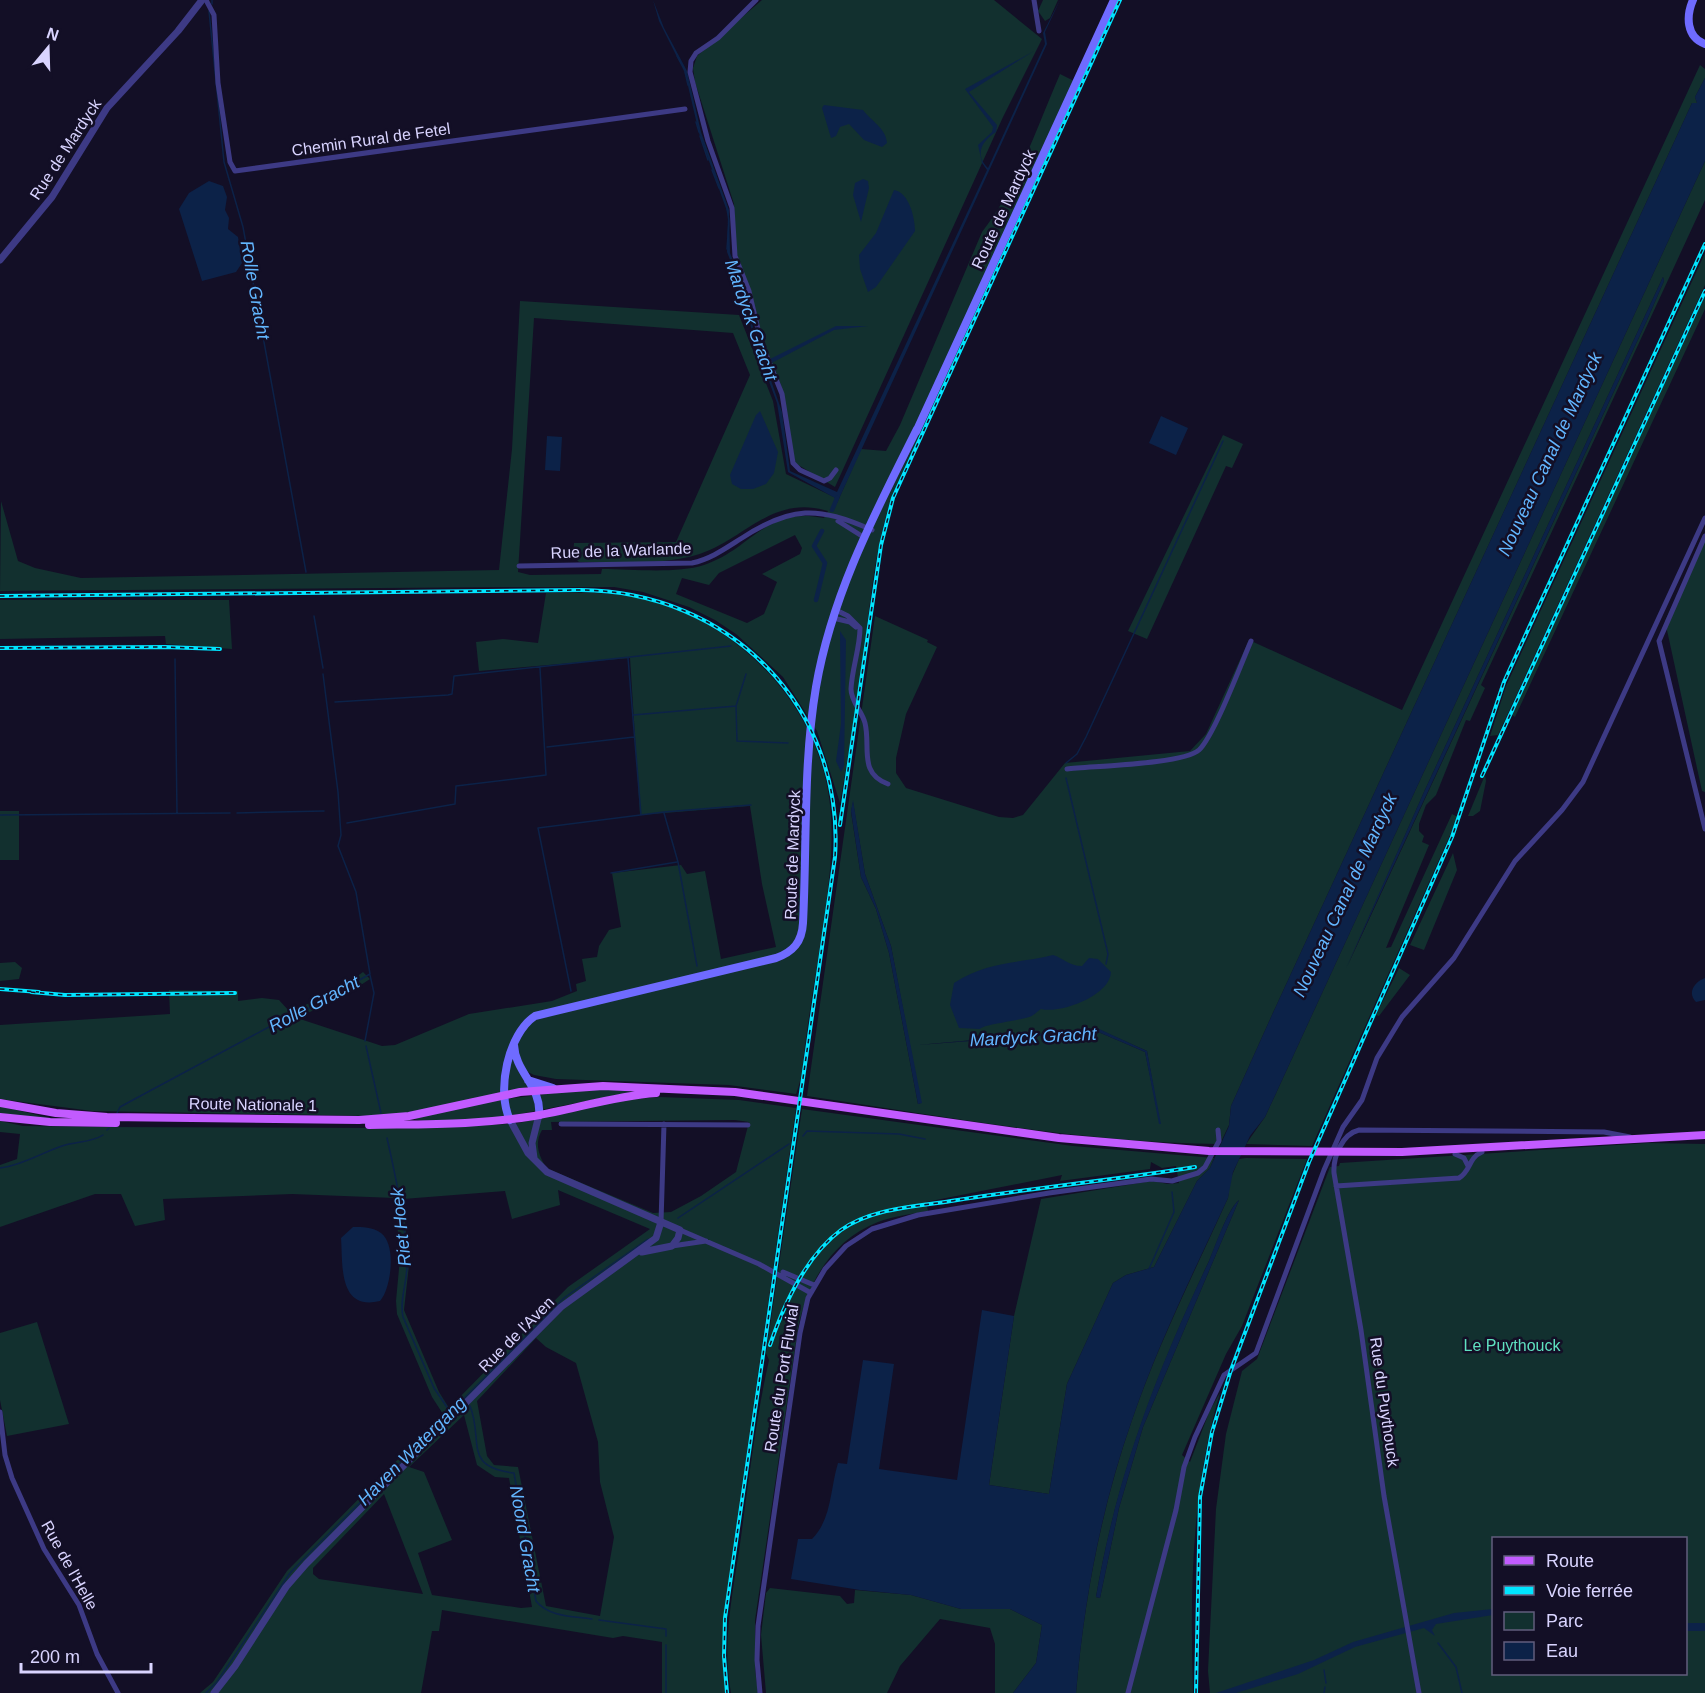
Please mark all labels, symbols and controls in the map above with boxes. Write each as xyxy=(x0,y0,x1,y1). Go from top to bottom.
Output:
north arrow xyxy=(18,18,78,78)
text: N xyxy=(44,24,61,44)
street label: Rue de Mardyck xyxy=(27,95,105,203)
street label: Chemin Rural de Fetel xyxy=(291,120,452,159)
street label: Route de Mardyck xyxy=(968,146,1039,272)
water label: Rolle Gracht xyxy=(236,239,274,342)
water label: Mardyck Gracht xyxy=(721,257,781,384)
water label: Nouveau Canal de Mardyck xyxy=(1494,348,1606,559)
street label: Rue de la Warlande xyxy=(550,540,692,561)
street label: Route de Mardyck xyxy=(782,789,803,920)
water label: Nouveau Canal de Mardyck xyxy=(1289,789,1401,1000)
water label: Rolle Gracht xyxy=(265,971,364,1036)
water label: Mardyck Gracht xyxy=(969,1024,1098,1050)
street label: Route Nationale 1 xyxy=(189,1095,317,1114)
water label: Riet Hoek xyxy=(387,1186,415,1267)
street label: Rue de l'Aven xyxy=(475,1293,557,1375)
street label: Route du Port Fluvial xyxy=(761,1303,802,1453)
street label: Rue du Puythouck xyxy=(1367,1336,1402,1469)
park label: Le Puythouck xyxy=(1464,1337,1561,1354)
water label: Haven Watergang xyxy=(354,1393,470,1509)
water label: Noord Gracht xyxy=(506,1484,544,1595)
street label: Rue de l'Helle xyxy=(38,1518,101,1613)
legend xyxy=(1492,1537,1687,1675)
text: Route xyxy=(1546,1551,1594,1571)
text: Voie ferrée xyxy=(1546,1581,1633,1601)
text: Parc xyxy=(1546,1611,1583,1631)
scale bar xyxy=(21,1636,152,1674)
text: Eau xyxy=(1546,1641,1578,1661)
text: 200 m xyxy=(30,1647,80,1667)

